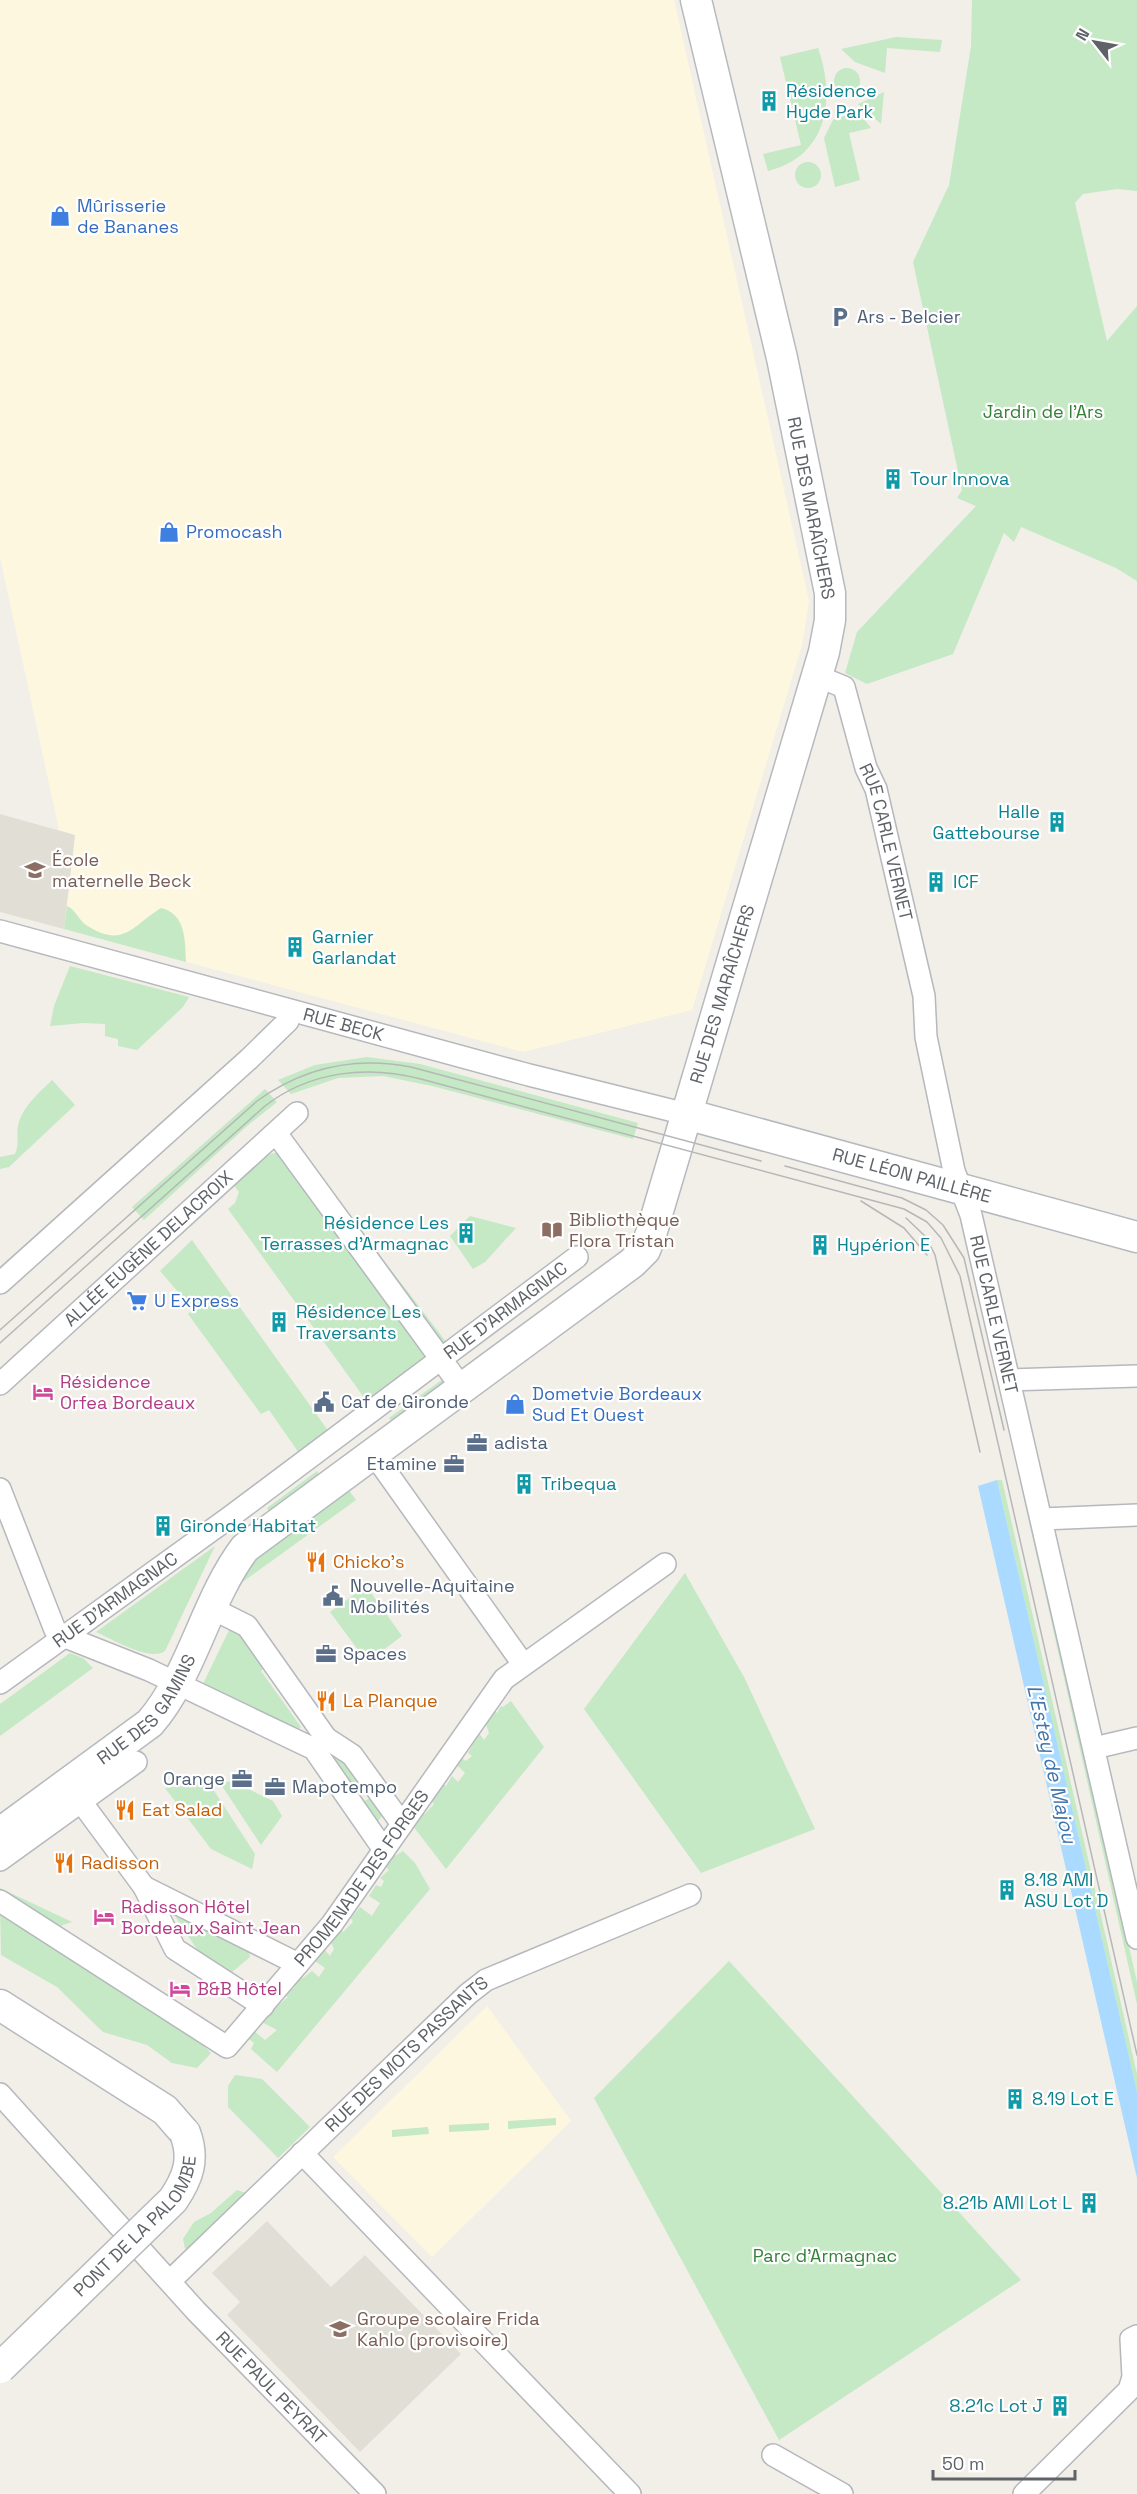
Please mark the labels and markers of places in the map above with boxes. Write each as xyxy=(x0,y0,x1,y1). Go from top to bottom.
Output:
place label: Résidence Hyde Park xyxy=(786,79,877,123)
building icon: Résidence Hyde Park xyxy=(757,89,781,113)
place label: Mûrisserie de Bananes xyxy=(77,194,179,238)
shop icon: Mûrisserie de Bananes xyxy=(48,204,72,228)
parking icon: Ars - Belcier xyxy=(828,305,852,329)
place label: Ars - Belcier xyxy=(857,305,961,328)
building icon: Tour Innova xyxy=(881,467,905,491)
place label: Tour Innova xyxy=(910,467,1009,490)
shop icon: Promocash xyxy=(157,520,181,544)
place label: Promocash xyxy=(186,520,283,543)
place label: Halle Gattebourse xyxy=(933,800,1040,844)
building icon: Halle Gattebourse xyxy=(1045,810,1069,834)
place label: École maternelle Beck xyxy=(52,848,192,892)
school or university icon: École maternelle Beck xyxy=(23,858,47,882)
building icon: ICF xyxy=(924,870,948,894)
place label: ICF xyxy=(953,870,979,893)
place label: Garnier Garlandat xyxy=(312,925,396,969)
building icon: Garnier Garlandat xyxy=(283,935,307,959)
place label: Bibliothèque Flora Tristan xyxy=(569,1208,680,1252)
place label: Résidence Les Terrasses d'Armagnac xyxy=(261,1211,449,1255)
library icon: Bibliothèque Flora Tristan xyxy=(540,1218,564,1242)
building icon: Résidence Les Terrasses d'Armagnac xyxy=(454,1221,478,1245)
building icon: Hypérion E xyxy=(808,1233,832,1257)
place label: Hypérion E xyxy=(837,1233,930,1256)
supermarket icon: U Express xyxy=(125,1289,149,1313)
place label: U Express xyxy=(154,1289,239,1312)
place label: Résidence Les Traversants xyxy=(296,1300,421,1344)
building icon: Résidence Les Traversants xyxy=(267,1310,291,1334)
place label: Résidence Orfea Bordeaux xyxy=(60,1370,196,1414)
hotel icon: Résidence Orfea Bordeaux xyxy=(31,1380,55,1404)
place label: Dometvie Bordeaux Sud Et Ouest xyxy=(532,1382,702,1426)
public building icon: Caf de Gironde xyxy=(312,1390,336,1414)
place label: Caf de Gironde xyxy=(341,1390,469,1413)
shop icon: Dometvie Bordeaux Sud Et Ouest xyxy=(503,1392,527,1416)
office icon: adista xyxy=(465,1431,489,1455)
place label: adista xyxy=(494,1431,548,1454)
place label: Etamine xyxy=(367,1452,437,1475)
office icon: Etamine xyxy=(442,1452,466,1476)
building icon: Tribequa xyxy=(512,1472,536,1496)
place label: Tribequa xyxy=(541,1472,617,1495)
building icon: Gironde Habitat xyxy=(151,1514,175,1538)
place label: Gironde Habitat xyxy=(180,1514,316,1537)
restaurant icon: Chicko's xyxy=(304,1550,328,1574)
place label: Chicko's xyxy=(333,1550,404,1573)
place label: Nouvelle-Aquitaine Mobilités xyxy=(350,1574,515,1618)
public building icon: Nouvelle-Aquitaine Mobilités xyxy=(321,1584,345,1608)
office icon: Spaces xyxy=(314,1642,338,1666)
place label: Spaces xyxy=(343,1642,407,1665)
restaurant icon: La Planque xyxy=(314,1689,338,1713)
place label: La Planque xyxy=(343,1689,438,1712)
place label: Orange xyxy=(163,1767,225,1790)
office icon: Orange xyxy=(230,1767,254,1791)
office icon: Mapotempo xyxy=(263,1775,287,1799)
place label: Mapotempo xyxy=(292,1775,397,1798)
restaurant icon: Eat Salad xyxy=(113,1798,137,1822)
place label: Eat Salad xyxy=(142,1798,222,1821)
restaurant icon: Radisson xyxy=(52,1851,76,1875)
place label: Radisson xyxy=(81,1851,160,1874)
place label: 8.18 AMI ASU Lot D xyxy=(1024,1868,1108,1912)
building icon: 8.18 AMI ASU Lot D xyxy=(995,1878,1019,1902)
place label: Radisson Hôtel Bordeaux Saint Jean xyxy=(121,1895,301,1939)
hotel icon: Radisson Hôtel Bordeaux Saint Jean xyxy=(92,1905,116,1929)
hotel icon: B&B Hôtel xyxy=(168,1977,192,2001)
place label: B&B Hôtel xyxy=(197,1977,282,2000)
building icon: 8.19 Lot E xyxy=(1003,2087,1027,2111)
place label: 8.19 Lot E xyxy=(1032,2087,1114,2110)
place label: 8.21b AMI Lot L xyxy=(943,2191,1072,2214)
building icon: 8.21b AMI Lot L xyxy=(1077,2191,1101,2215)
place label: Groupe scolaire Frida Kahlo (provisoire) xyxy=(357,2307,540,2351)
school or university icon: Groupe scolaire Frida Kahlo (provisoire) xyxy=(328,2317,352,2341)
place label: 8.21c Lot J xyxy=(949,2394,1043,2417)
building icon: 8.21c Lot J xyxy=(1048,2394,1072,2418)

